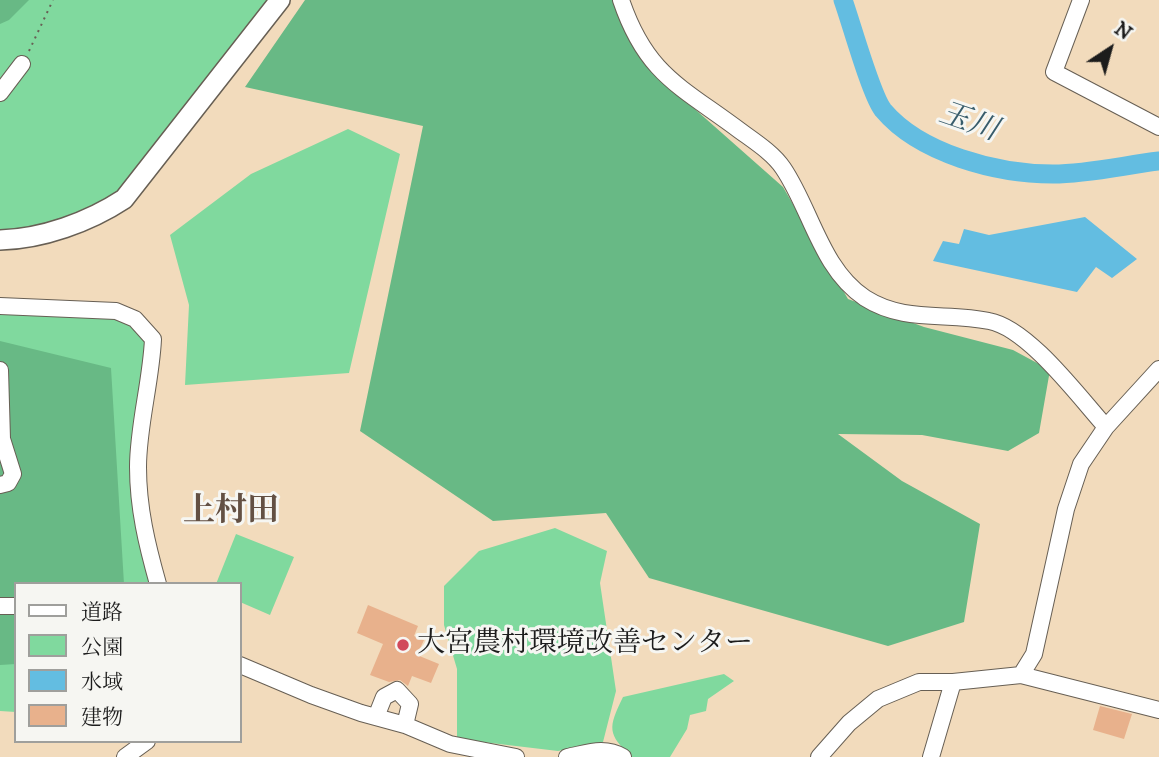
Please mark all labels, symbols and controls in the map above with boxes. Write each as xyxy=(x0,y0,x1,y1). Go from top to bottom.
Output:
north arrow xyxy=(1075,14,1145,84)
text: N xyxy=(1110,18,1136,45)
water label: 玉川 xyxy=(934,97,1002,151)
district label: 上村田 xyxy=(183,494,279,532)
legend xyxy=(14,582,242,743)
text: 道路 xyxy=(81,600,123,626)
place label: 大宮農村環境改善センター xyxy=(417,628,753,662)
text: 公園 xyxy=(81,635,123,661)
marker: 大宮農村環境改善センター xyxy=(395,637,411,653)
text: 水域 xyxy=(81,670,123,696)
text: 建物 xyxy=(81,705,123,731)

